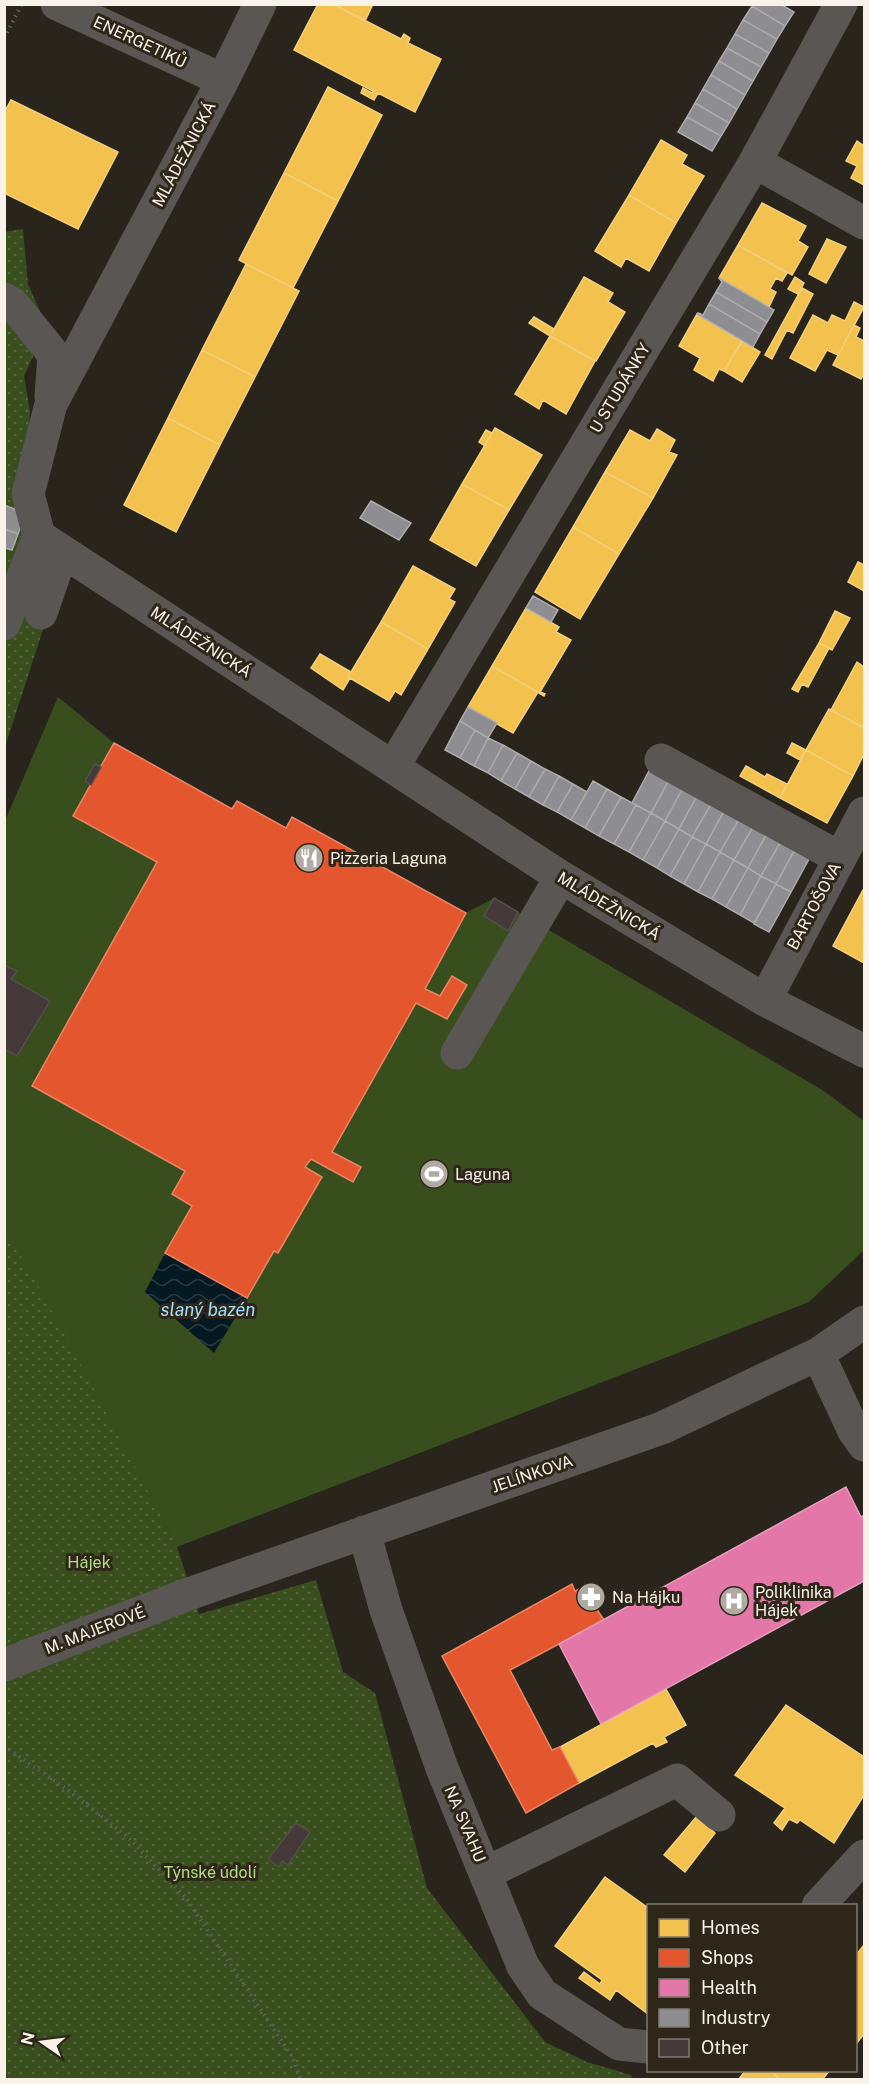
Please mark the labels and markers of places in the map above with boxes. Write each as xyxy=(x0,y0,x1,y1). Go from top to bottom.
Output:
restaurant icon: Pizzeria Laguna xyxy=(293,842,325,874)
place label: Pizzeria Laguna xyxy=(330,849,447,868)
sports icon: Laguna xyxy=(418,1158,450,1190)
place label: Laguna xyxy=(455,1165,510,1184)
pharmacy icon: Na Hájku xyxy=(575,1581,607,1613)
place label: Poliklinika Hájek xyxy=(755,1583,832,1620)
hospital icon: Poliklinika Hájek xyxy=(718,1585,750,1617)
place label: Na Hájku xyxy=(612,1588,680,1607)

